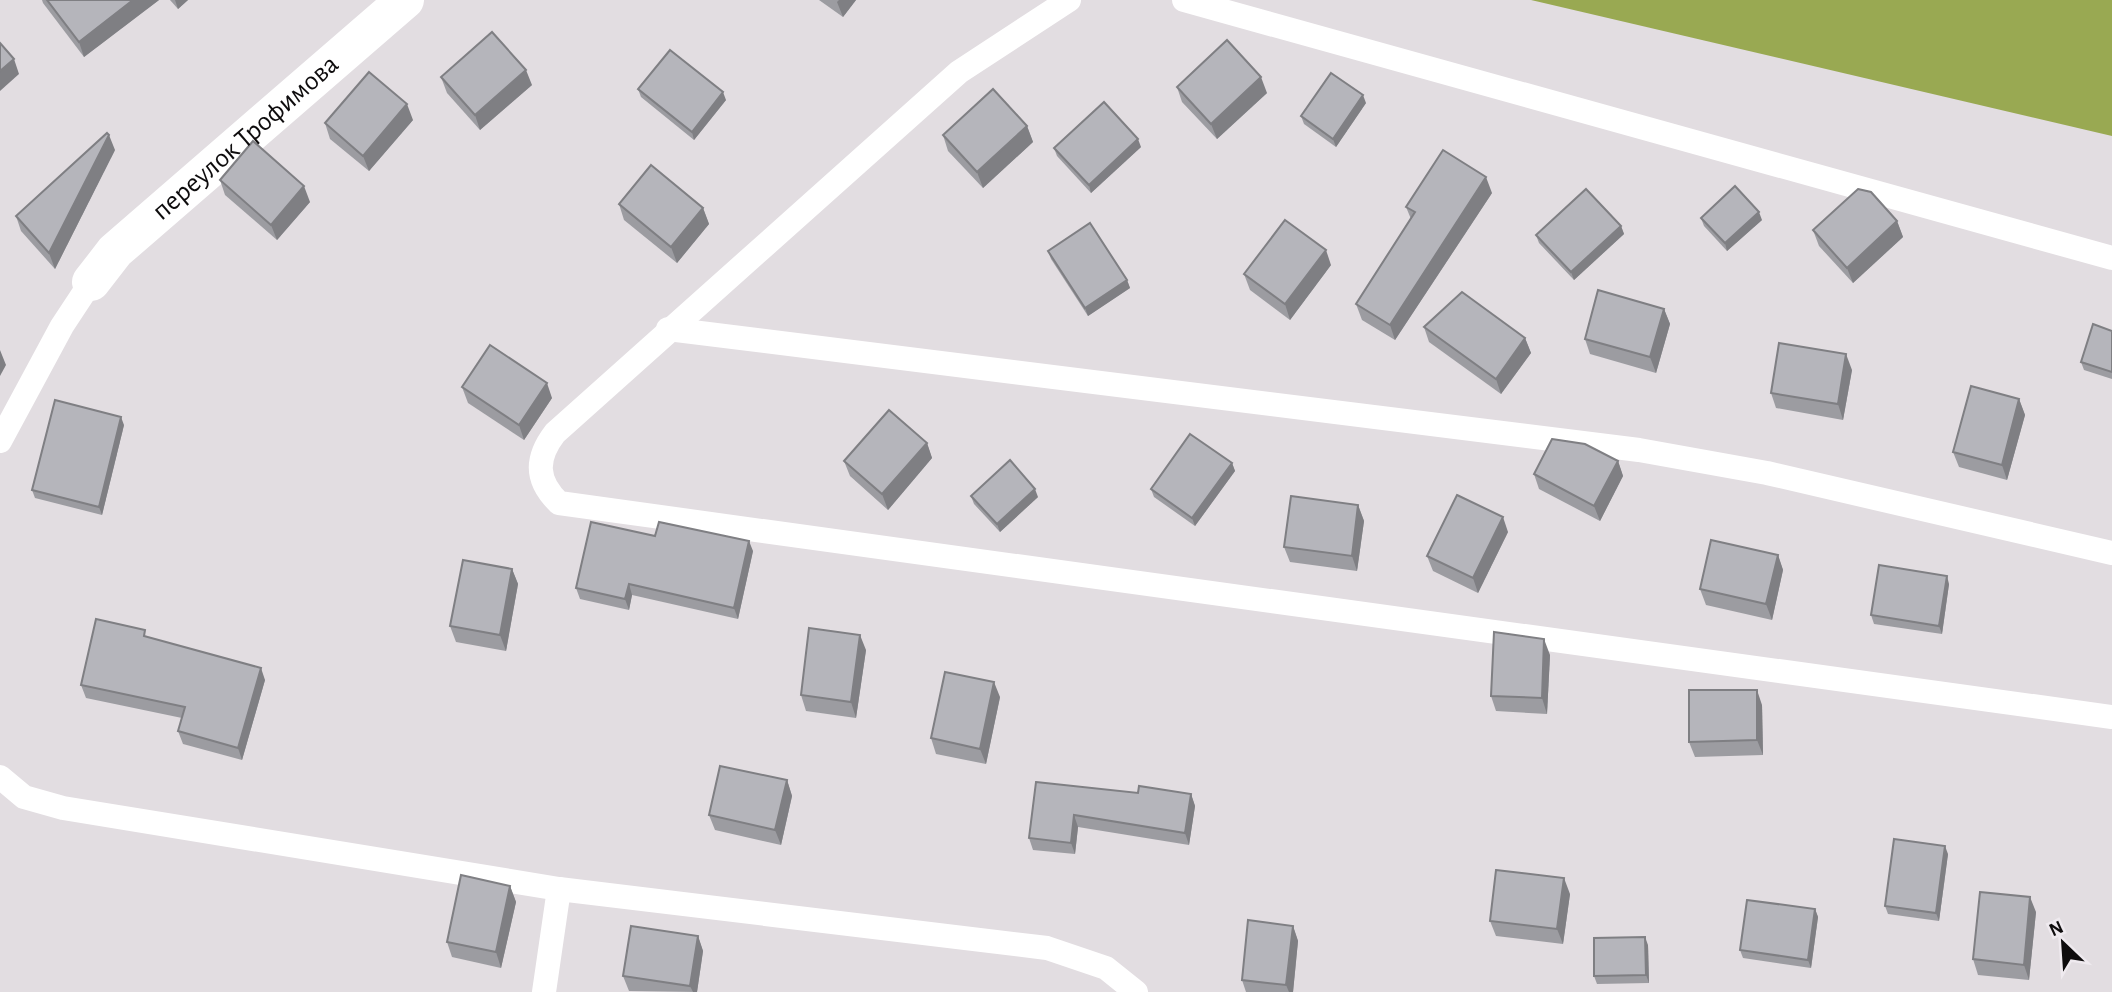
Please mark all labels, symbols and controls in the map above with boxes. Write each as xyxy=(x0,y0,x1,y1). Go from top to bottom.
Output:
street label: переулок Трофимова xyxy=(147,50,344,226)
north arrow xyxy=(2028,908,2098,978)
text: N xyxy=(2046,918,2066,940)

